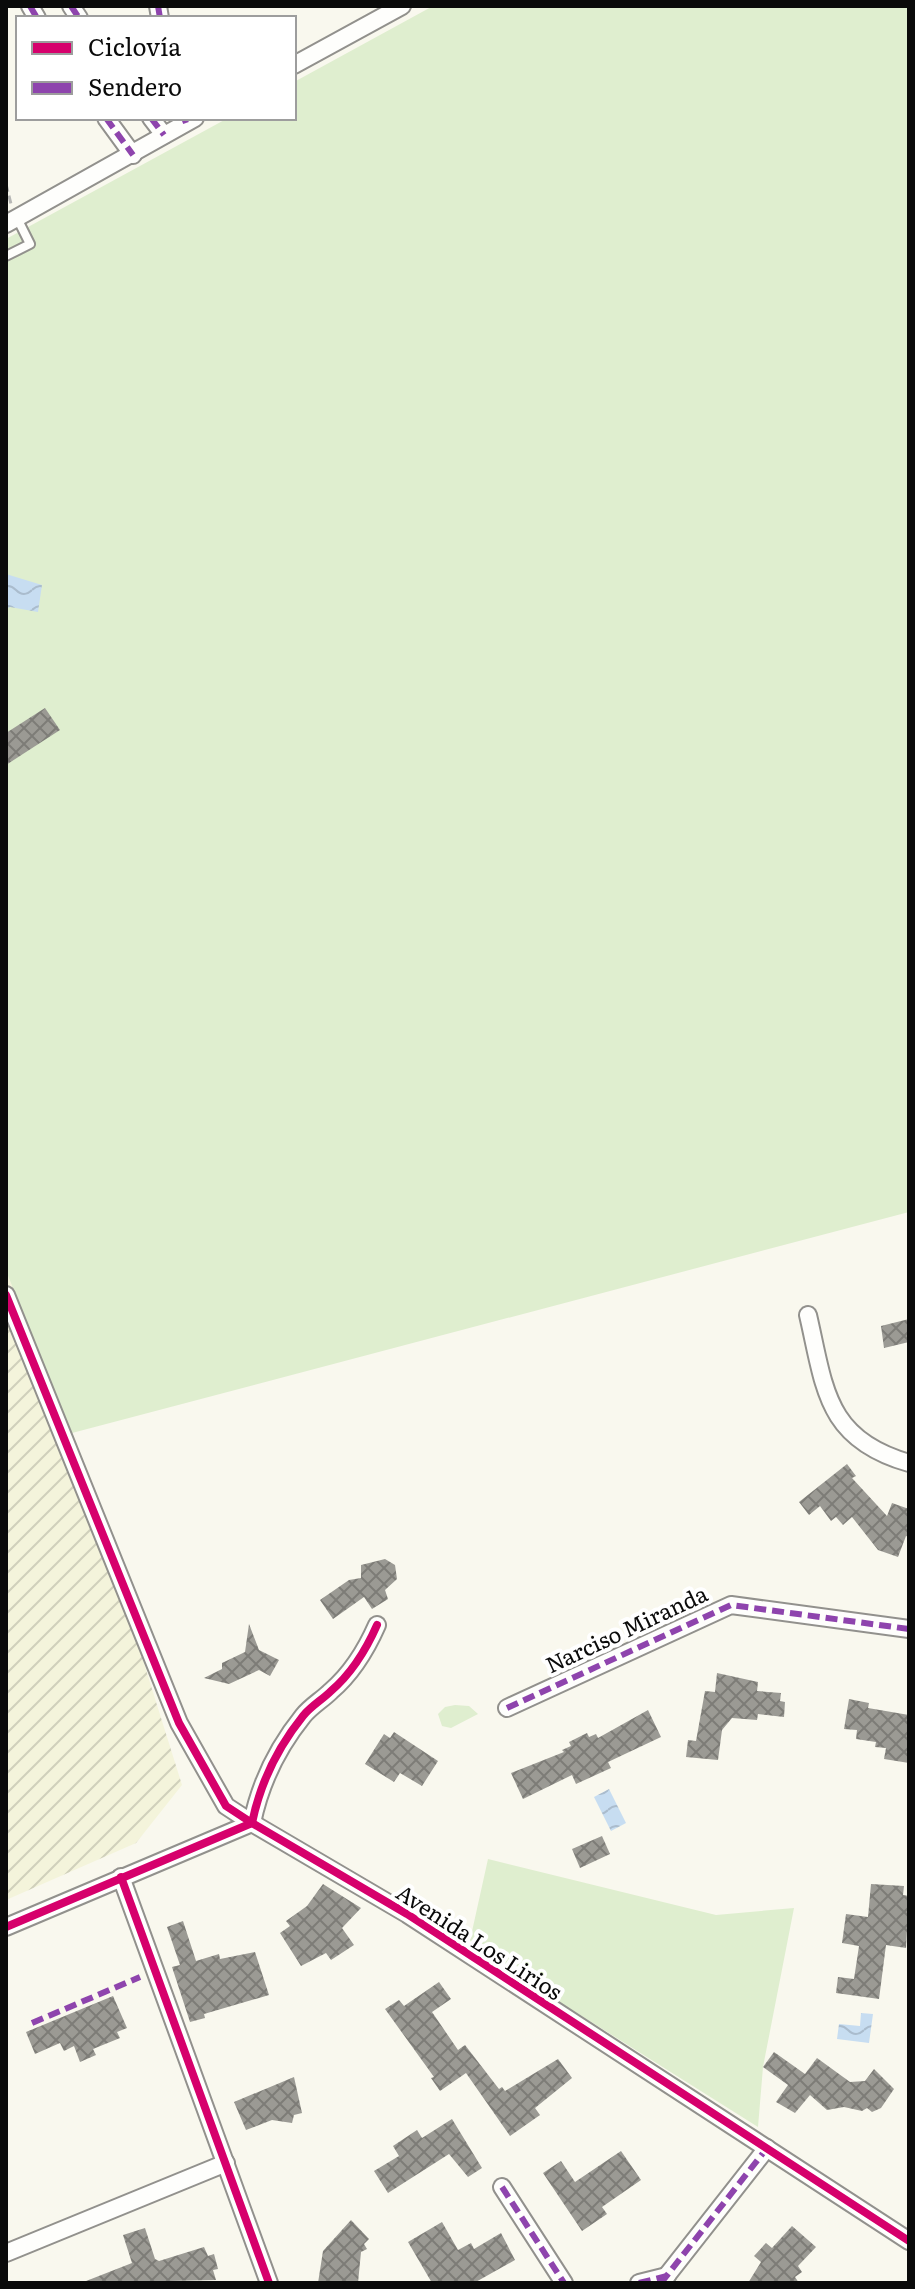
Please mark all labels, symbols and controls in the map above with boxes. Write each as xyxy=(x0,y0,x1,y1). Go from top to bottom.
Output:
legend xyxy=(16,16,296,120)
text: Ciclovía xyxy=(88,28,181,63)
text: Sendero xyxy=(88,68,182,103)
street label: Narciso Miranda xyxy=(539,1576,713,1680)
street label: Avenida Los Lirios xyxy=(391,1875,570,2007)

